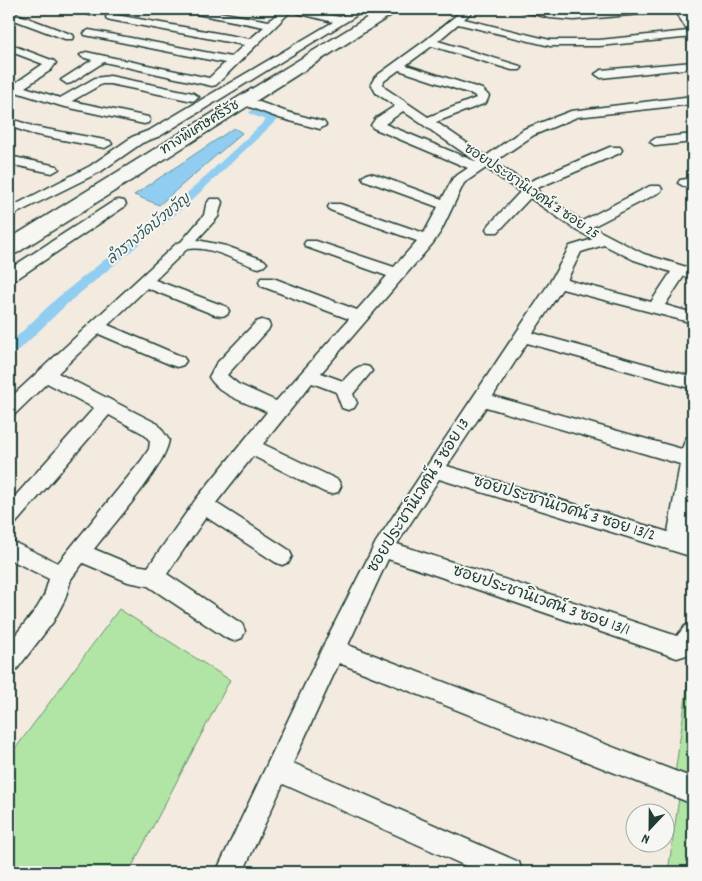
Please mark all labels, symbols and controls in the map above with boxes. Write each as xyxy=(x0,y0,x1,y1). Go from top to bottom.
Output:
street label: ทางพิเศษศรีรัช xyxy=(157,96,243,160)
street label: ซอยประชานิเวศน์ 3 ซอย 25 xyxy=(459,138,603,245)
water label: ลำรางวัดบัวขวัญ xyxy=(102,188,197,271)
street label: ซอยประชานิเวศน์ 3 ซอย 13 xyxy=(360,413,476,578)
street label: ซอยประชานิเวศน์ 3 ซอย 13/2 xyxy=(470,468,659,548)
street label: ซอยประชานิเวศน์ 3 ซอย 13/1 xyxy=(449,558,633,642)
north arrow xyxy=(624,804,674,854)
text: N xyxy=(639,828,653,849)

